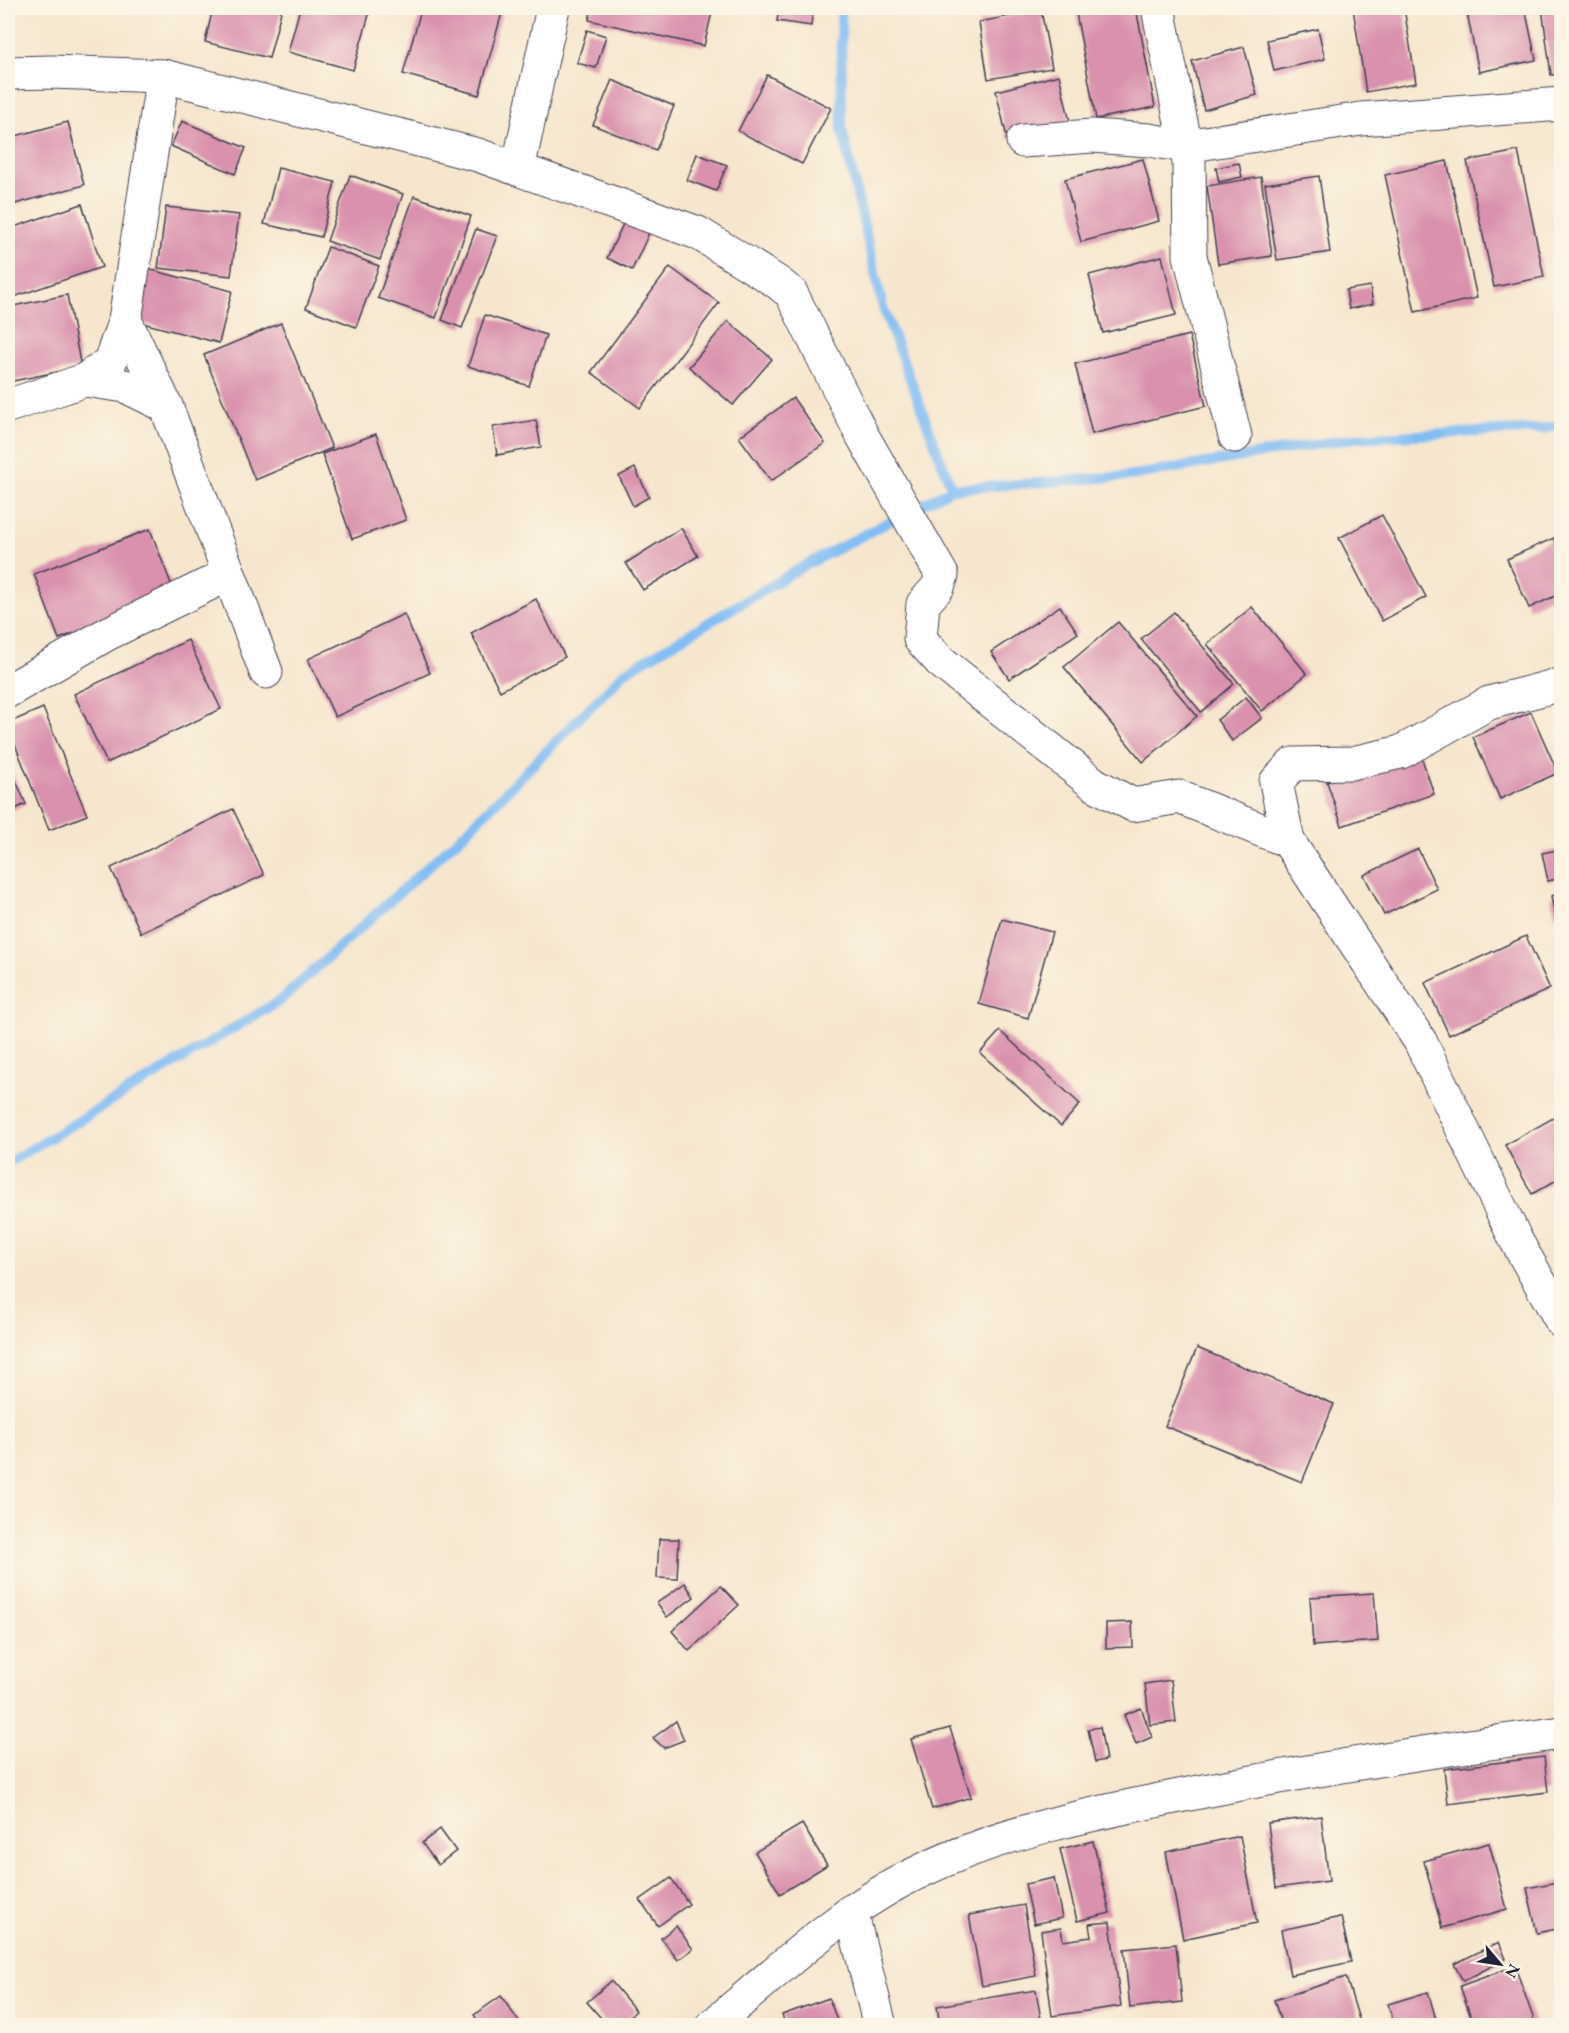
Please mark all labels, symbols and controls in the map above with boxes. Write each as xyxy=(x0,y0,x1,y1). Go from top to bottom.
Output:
north arrow xyxy=(1470,1934,1530,1994)
text: N xyxy=(1500,1960,1525,1982)

